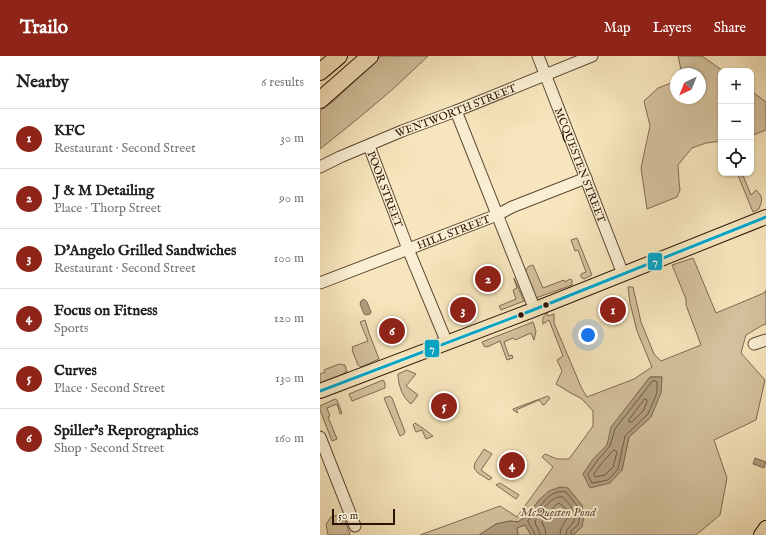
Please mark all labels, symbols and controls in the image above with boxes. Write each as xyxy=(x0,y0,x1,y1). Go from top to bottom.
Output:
text: Trailo xyxy=(20,16,68,40)
text: Map xyxy=(604,19,631,37)
text: Layers xyxy=(653,19,692,37)
text: Share xyxy=(714,19,746,37)
north arrow xyxy=(670,68,706,104)
map controls xyxy=(718,68,754,176)
button: + xyxy=(718,68,754,104)
text: Nearby xyxy=(16,72,69,93)
text: 6 results xyxy=(261,74,304,91)
street label: WENTWORTH STREET xyxy=(393,81,518,141)
button: − xyxy=(718,104,754,140)
street label: MCQUESTEN STREET xyxy=(551,106,608,225)
text: KFC xyxy=(54,121,85,140)
text: 1 xyxy=(27,130,31,147)
text: 30 m xyxy=(280,130,304,147)
text: Restaurant · Second Street xyxy=(54,140,196,157)
button: locate xyxy=(718,140,754,176)
street label: POOR STREET xyxy=(364,149,405,229)
text: J & M Detailing xyxy=(54,181,154,200)
text: 2 xyxy=(26,190,32,207)
text: 90 m xyxy=(279,190,304,207)
text: Place · Thorp Street xyxy=(54,200,161,217)
street label: HILL STREET xyxy=(415,212,493,253)
text: D'Angelo Grilled Sandwiches xyxy=(54,241,236,260)
text: 3 xyxy=(27,250,31,267)
text: 100 m xyxy=(274,250,304,267)
line badge: 7 xyxy=(647,252,663,271)
text: 7 xyxy=(652,255,658,269)
text: Restaurant · Second Street xyxy=(54,260,196,277)
pin: 2 xyxy=(475,264,501,294)
pin: 3 xyxy=(450,295,476,325)
pin: 1 xyxy=(600,295,626,325)
unlabelled marker xyxy=(541,300,551,310)
text: Focus on Fitness xyxy=(54,301,158,320)
text: 4 xyxy=(26,310,32,327)
text: 120 m xyxy=(274,310,304,327)
unlabelled marker xyxy=(516,310,526,320)
pin: 6 xyxy=(379,316,405,346)
text: Sports xyxy=(54,320,89,337)
your location xyxy=(578,325,598,345)
line badge: 7 xyxy=(424,339,440,358)
text: 7 xyxy=(429,342,435,356)
text: Curves xyxy=(54,361,97,380)
text: 5 xyxy=(27,370,31,387)
text: 130 m xyxy=(275,370,304,387)
text: Place · Second Street xyxy=(54,380,165,397)
pin: 5 xyxy=(431,391,457,421)
text: Spiller's Reprographics xyxy=(54,421,199,440)
text: 6 xyxy=(26,430,32,447)
text: 160 m xyxy=(274,430,304,447)
text: Shop · Second Street xyxy=(54,440,164,457)
pin: 4 xyxy=(499,450,525,480)
water label: McQuesten Pond xyxy=(520,505,597,520)
scale bar xyxy=(332,507,395,526)
text: 50 m xyxy=(338,509,358,523)

